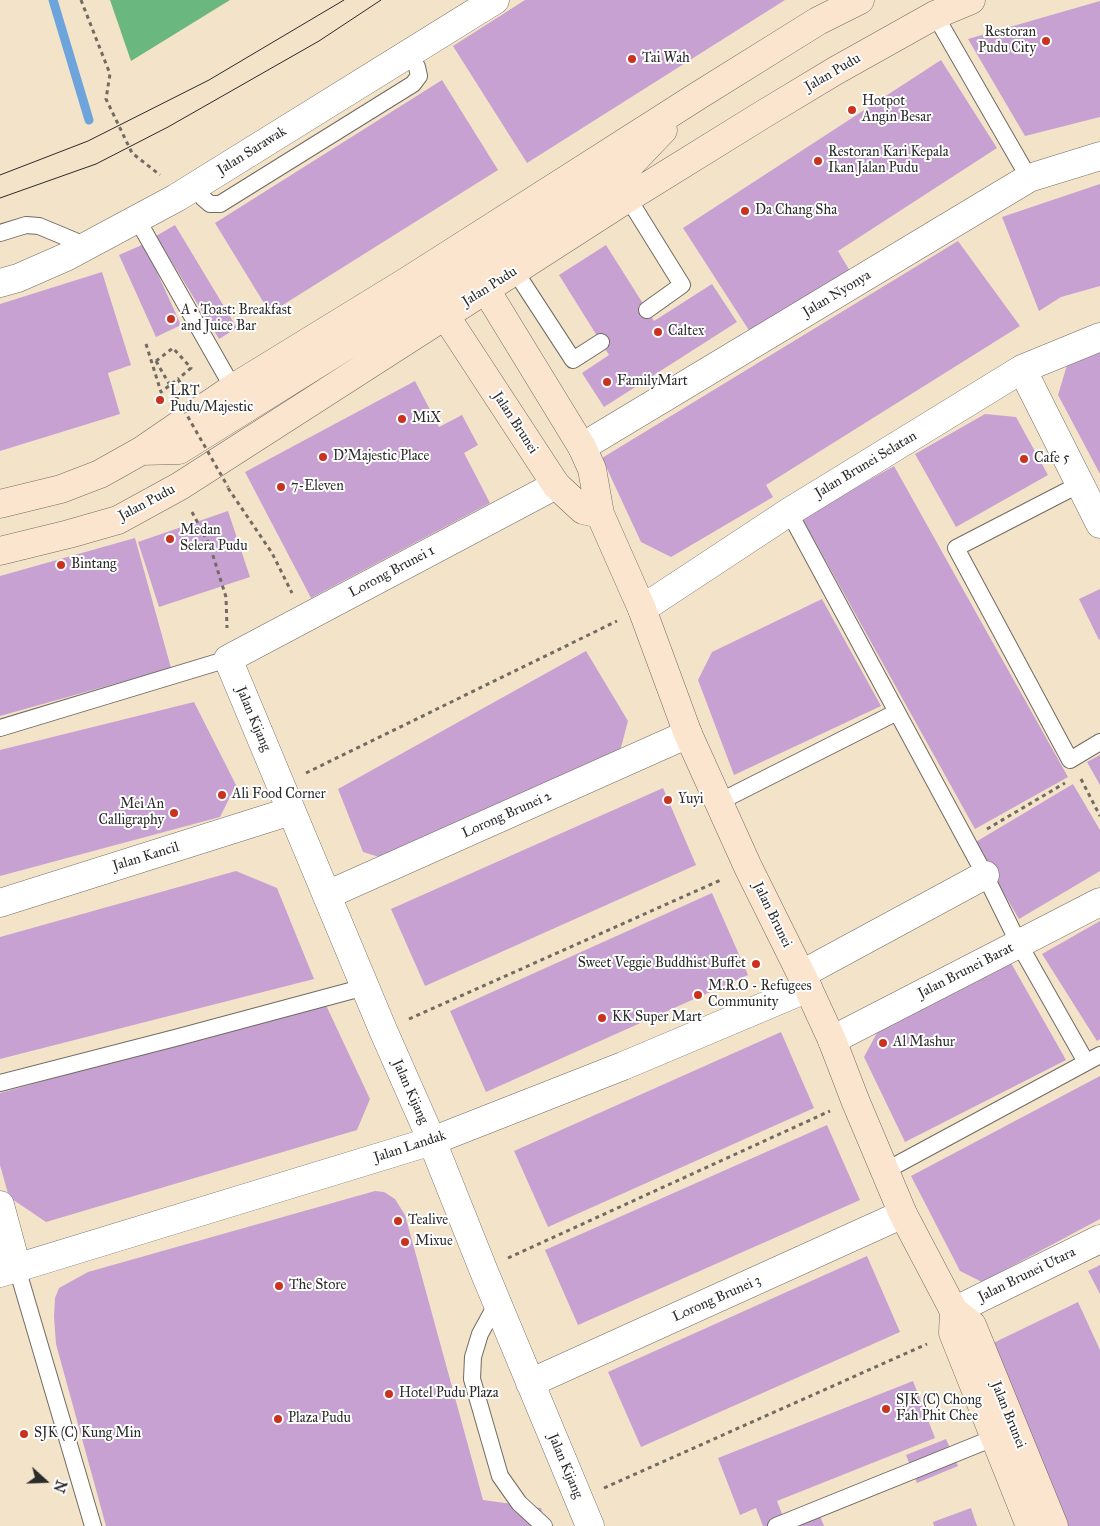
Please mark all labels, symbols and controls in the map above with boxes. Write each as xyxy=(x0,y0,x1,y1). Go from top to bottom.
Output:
place label: Restoran Pudu City xyxy=(978,25,1036,58)
marker: Restoran Pudu City xyxy=(1040,35,1052,47)
street label: Jalan Pudu xyxy=(802,50,864,96)
place label: Tai Wah xyxy=(642,51,690,67)
marker: Tai Wah xyxy=(626,53,638,65)
place label: Hotpot Angin Besar xyxy=(862,94,931,126)
marker: Hotpot Angin Besar xyxy=(846,104,858,116)
street label: Jalan Sarawak xyxy=(214,123,290,179)
place label: Restoran Kari Kepala Ikan Jalan Pudu xyxy=(828,145,949,178)
marker: Restoran Kari Kepala Ikan Jalan Pudu xyxy=(812,155,824,167)
place label: Da Chang Sha xyxy=(755,203,837,219)
marker: Da Chang Sha xyxy=(739,205,751,217)
street label: Jalan Pudu xyxy=(459,264,521,310)
street label: Jalan Nyonya xyxy=(800,267,874,321)
place label: A • Toast: Breakfast and Juice Bar xyxy=(181,303,292,336)
marker: A • Toast: Breakfast and Juice Bar xyxy=(165,313,177,325)
place label: Caltex xyxy=(668,324,704,340)
marker: Caltex xyxy=(652,326,664,338)
place label: FamilyMart xyxy=(617,374,688,390)
marker: FamilyMart xyxy=(601,376,613,388)
place label: LRT Pudu/Majestic xyxy=(170,384,253,417)
street label: Jalan Brunei xyxy=(489,389,541,457)
marker: LRT Pudu/Majestic xyxy=(154,394,166,406)
place label: MiX xyxy=(412,411,441,427)
marker: MiX xyxy=(396,413,408,425)
street label: Jalan Brunei Selatan xyxy=(812,428,920,502)
place label: D'Majestic Place xyxy=(333,449,429,465)
marker: D'Majestic Place xyxy=(317,451,329,463)
place label: Cafe 5 xyxy=(1034,451,1069,467)
marker: Cafe 5 xyxy=(1018,453,1030,465)
place label: 7-Eleven xyxy=(291,479,344,495)
street label: Jalan Pudu xyxy=(116,481,178,525)
marker: 7-Eleven xyxy=(275,481,287,493)
place label: Medan Selera Pudu xyxy=(180,523,248,556)
marker: Medan Selera Pudu xyxy=(164,533,176,545)
street label: Lorong Brunei 1 xyxy=(346,542,438,602)
place label: Bintang xyxy=(71,557,117,573)
marker: Bintang xyxy=(55,559,67,571)
street label: Jalan Kijang xyxy=(232,684,274,754)
place label: Ali Food Corner xyxy=(232,787,326,803)
street label: Lorong Brunei 2 xyxy=(460,788,554,842)
marker: Ali Food Corner xyxy=(216,789,228,801)
place label: Yuyi xyxy=(678,792,704,808)
marker: Yuyi xyxy=(662,794,674,806)
place label: Mei An Calligraphy xyxy=(98,797,164,830)
marker: Mei An Calligraphy xyxy=(168,807,180,819)
street label: Jalan Kancil xyxy=(111,839,181,875)
street label: Jalan Brunei xyxy=(749,880,795,950)
street label: Jalan Brunei Barat xyxy=(915,940,1017,1002)
place label: Sweet Veggie Buddhist Buffet xyxy=(578,956,746,972)
marker: Sweet Veggie Buddhist Buffet xyxy=(750,958,762,970)
place label: M.R.O - Refugees Community xyxy=(708,979,812,1012)
marker: M.R.O - Refugees Community xyxy=(692,989,704,1001)
place label: KK Super Mart xyxy=(612,1010,702,1026)
marker: KK Super Mart xyxy=(596,1012,608,1024)
place label: Al Mashur xyxy=(893,1035,955,1051)
marker: Al Mashur xyxy=(877,1037,889,1049)
street label: Jalan Kijang xyxy=(388,1057,432,1127)
street label: Jalan Landak xyxy=(372,1127,448,1167)
place label: Tealive xyxy=(408,1213,448,1229)
marker: Tealive xyxy=(392,1215,404,1227)
place label: Mixue xyxy=(415,1234,453,1250)
marker: Mixue xyxy=(399,1236,411,1248)
street label: Jalan Brunei Utara xyxy=(975,1244,1079,1306)
street label: Lorong Brunei 3 xyxy=(670,1272,764,1326)
place label: The Store xyxy=(289,1278,346,1294)
marker: The Store xyxy=(273,1280,285,1292)
street label: Jalan Brunei xyxy=(987,1379,1029,1451)
place label: Hotel Pudu Plaza xyxy=(399,1386,499,1402)
marker: Hotel Pudu Plaza xyxy=(383,1388,395,1400)
place label: SJK (C) Chong Fah Phit Chee xyxy=(896,1393,982,1425)
marker: SJK (C) Chong Fah Phit Chee xyxy=(880,1403,892,1415)
place label: Plaza Pudu xyxy=(288,1411,351,1427)
marker: Plaza Pudu xyxy=(272,1413,284,1425)
place label: SJK (C) Kung Min xyxy=(34,1426,141,1442)
marker: SJK (C) Kung Min xyxy=(18,1428,30,1440)
street label: Jalan Kijang xyxy=(544,1431,586,1501)
north arrow xyxy=(20,1456,70,1506)
text: N xyxy=(50,1478,70,1495)

